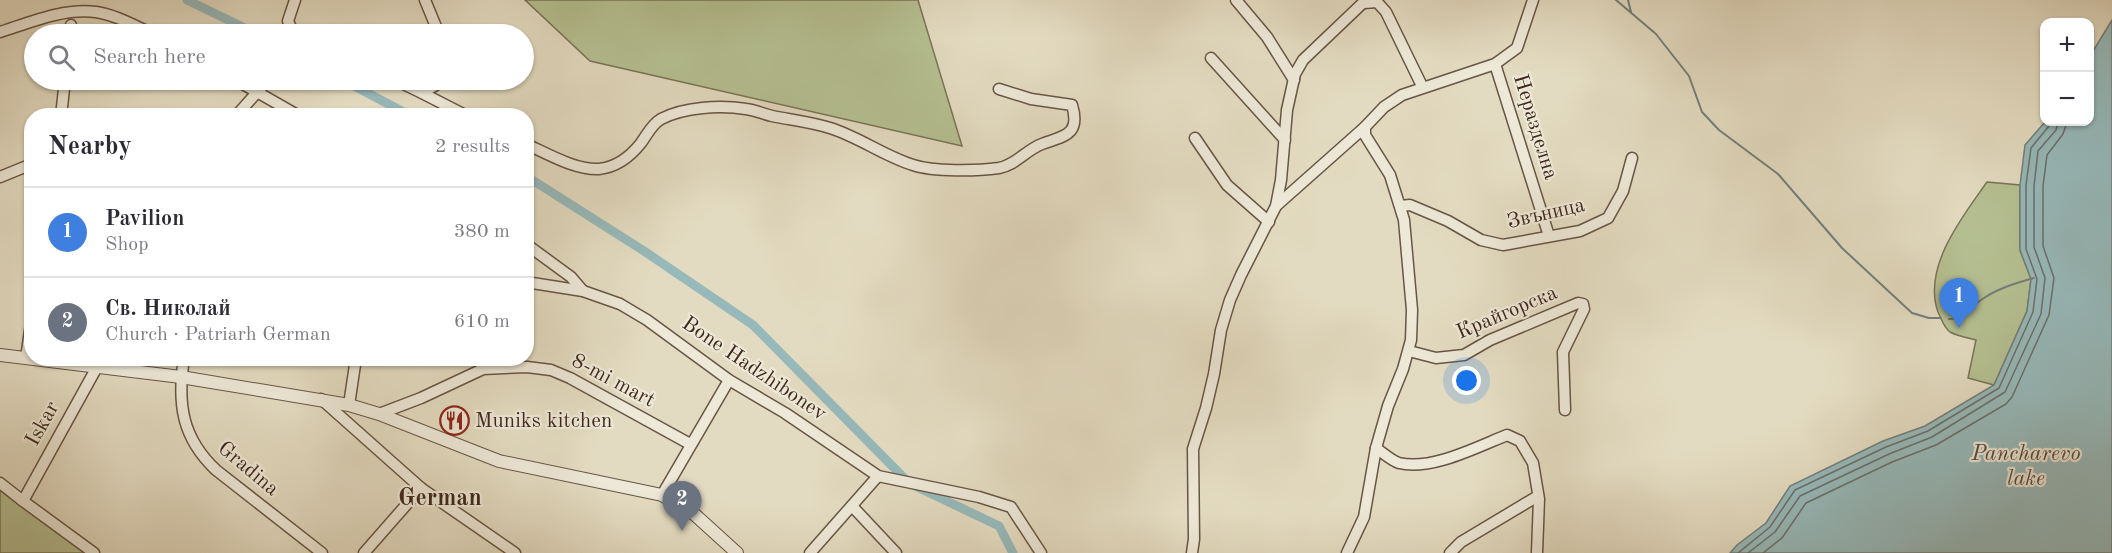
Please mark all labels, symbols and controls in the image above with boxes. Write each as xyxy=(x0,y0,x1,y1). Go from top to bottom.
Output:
map controls xyxy=(2040,18,2094,126)
button: + xyxy=(2040,18,2094,72)
search box xyxy=(24,24,534,90)
icon: search xyxy=(45,41,78,74)
text: Search here xyxy=(93,46,206,68)
street label: Неразделна xyxy=(1509,72,1561,182)
button: − xyxy=(2040,72,2094,126)
text: Nearby xyxy=(48,134,132,160)
text: 2 results xyxy=(435,137,510,157)
street label: Звъница xyxy=(1505,195,1587,233)
text: Pavilion xyxy=(105,208,184,230)
text: 1 xyxy=(62,222,73,242)
text: 380 m xyxy=(454,222,510,242)
text: Shop xyxy=(105,235,149,255)
pin: 1 xyxy=(1940,278,1978,328)
street label: Крайгорска xyxy=(1454,282,1560,344)
text: Св. Николай xyxy=(105,298,231,320)
text: 2 xyxy=(62,312,73,332)
text: 610 m xyxy=(454,312,510,332)
street label: Bone Hadzhibonev xyxy=(678,313,830,425)
text: Church · Patriarh German xyxy=(105,325,331,345)
street label: 8-mi mart xyxy=(568,350,658,412)
your location xyxy=(1452,366,1481,395)
street label: Iskar xyxy=(22,398,64,450)
restaurant icon: Muniks kitchen xyxy=(438,405,470,437)
place label: Muniks kitchen xyxy=(475,411,612,432)
street label: Gradina xyxy=(213,438,283,500)
water label: Pancharevo lake xyxy=(1970,443,2081,490)
pin: 2 xyxy=(662,482,702,531)
district label: German xyxy=(398,487,482,511)

